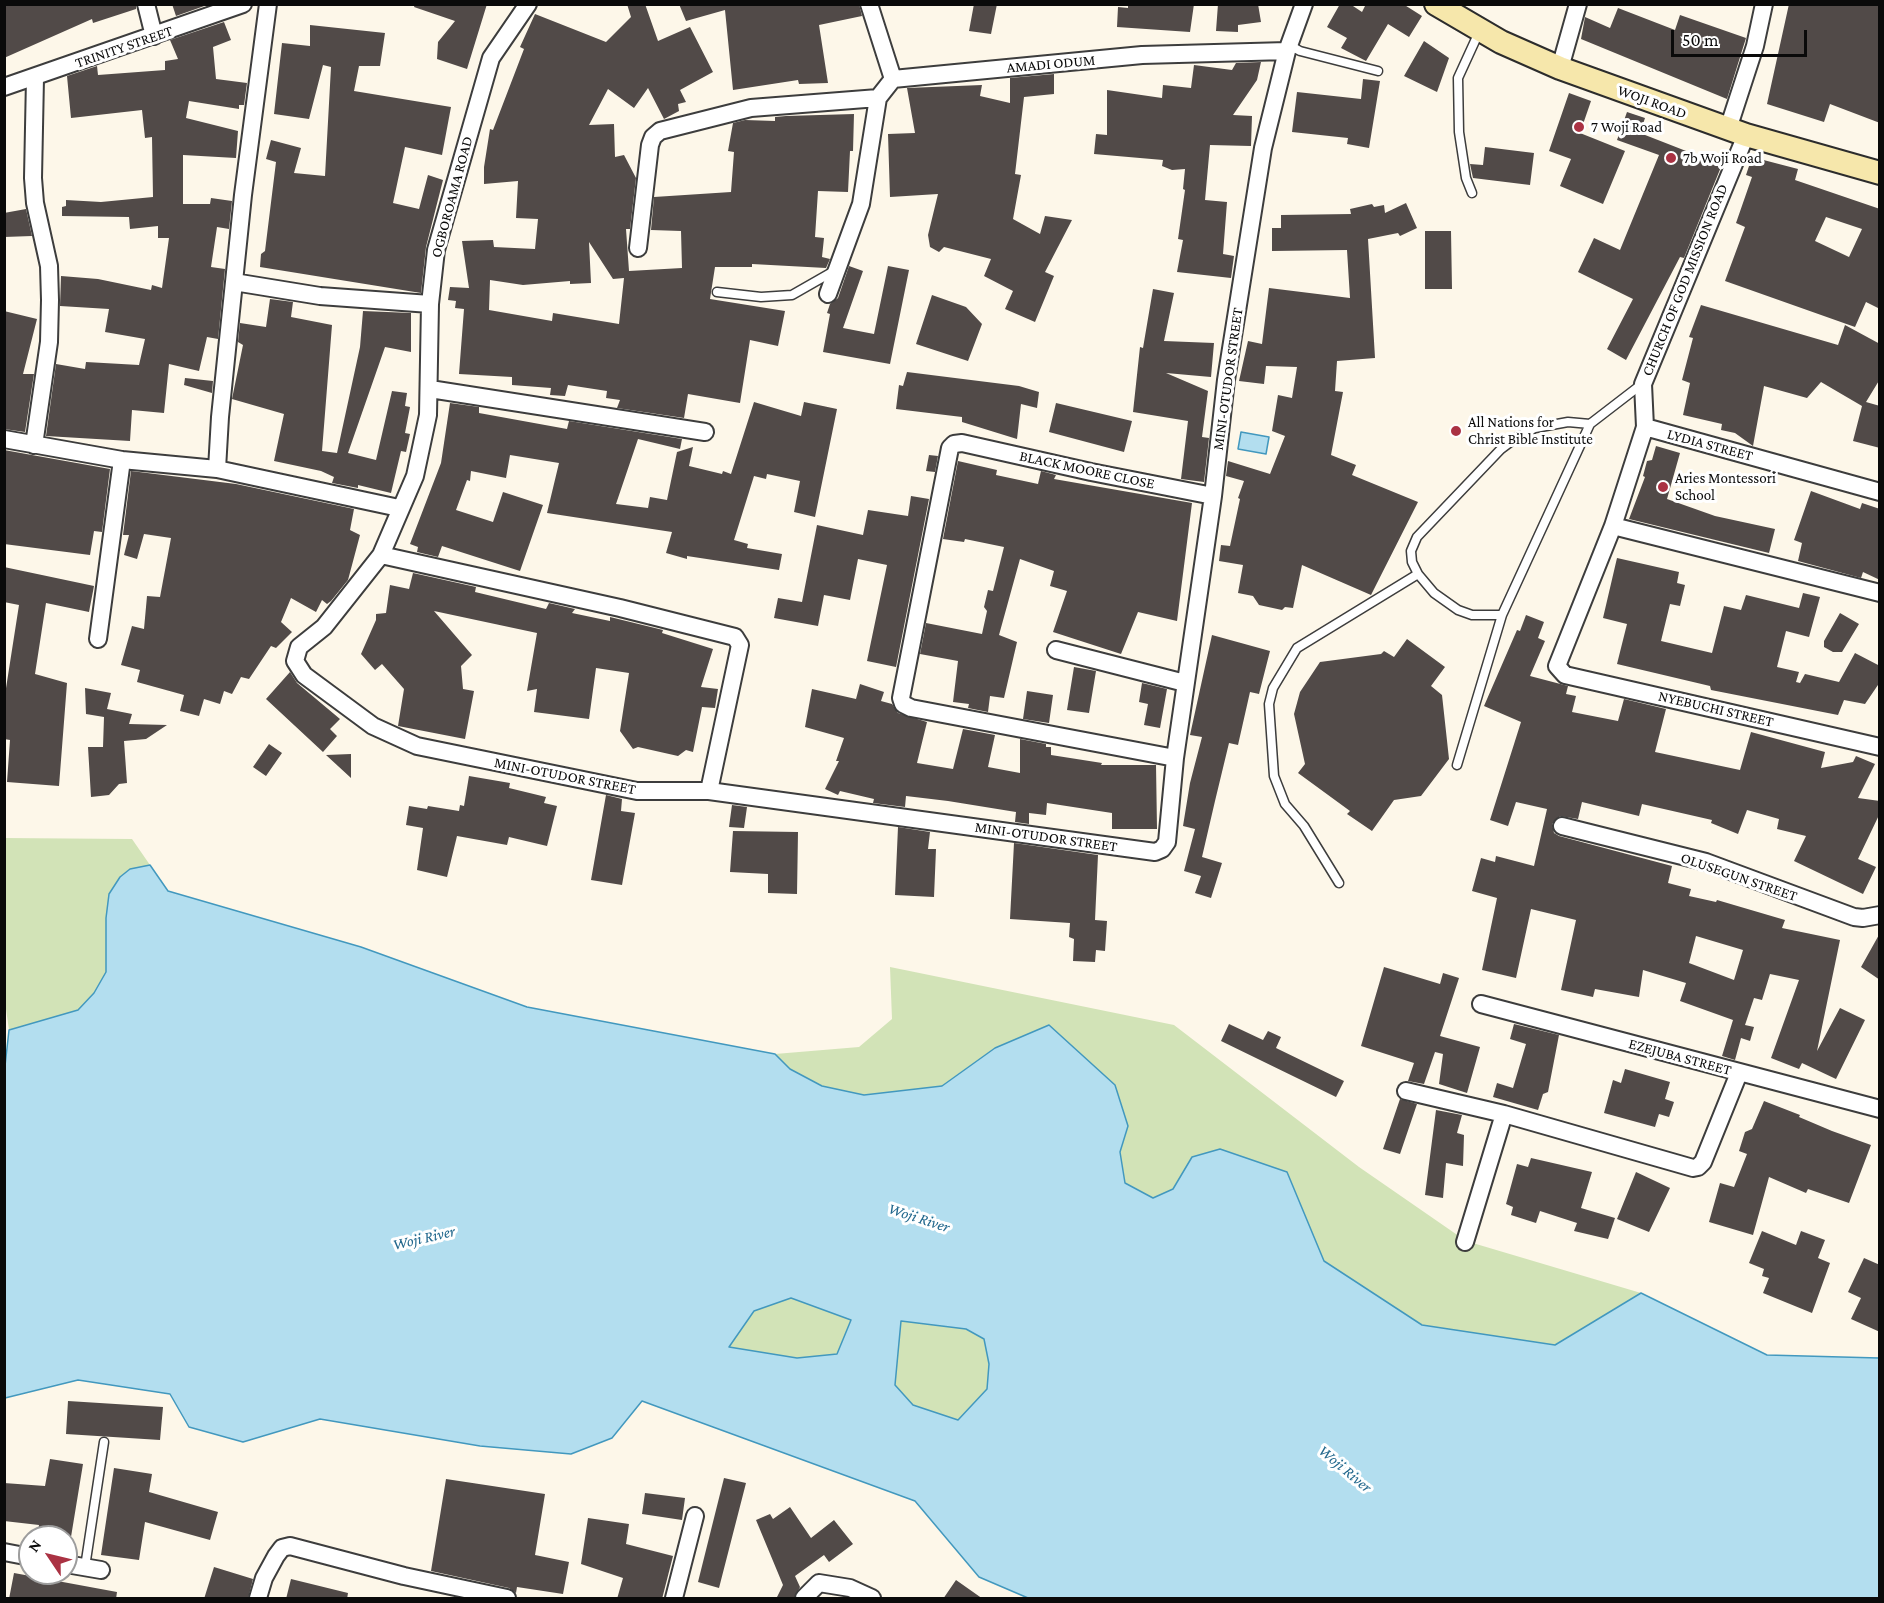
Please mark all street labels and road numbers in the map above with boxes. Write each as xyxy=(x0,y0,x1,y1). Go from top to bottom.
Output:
street label: TRINITY STREET xyxy=(73,22,175,72)
street label: AMADI ODUM xyxy=(1006,51,1096,77)
street label: WOJI ROAD xyxy=(1615,81,1689,123)
street label: OGBOROAMA ROAD xyxy=(427,134,477,260)
street label: CHURCH OF GOD MISSION ROAD xyxy=(1638,181,1732,379)
street label: MINI-OTUDOR STREET xyxy=(1209,307,1247,451)
street label: LYDIA STREET xyxy=(1665,425,1755,465)
street label: BLACK MOORE CLOSE xyxy=(1018,447,1156,493)
street label: NYEBUCHI STREET xyxy=(1657,687,1775,731)
street label: MINI-OTUDOR STREET xyxy=(493,753,637,799)
street label: MINI-OTUDOR STREET xyxy=(974,818,1118,856)
street label: OLUSEGUN STREET xyxy=(1678,849,1800,905)
street label: EZEJUBA STREET xyxy=(1627,1035,1733,1079)

